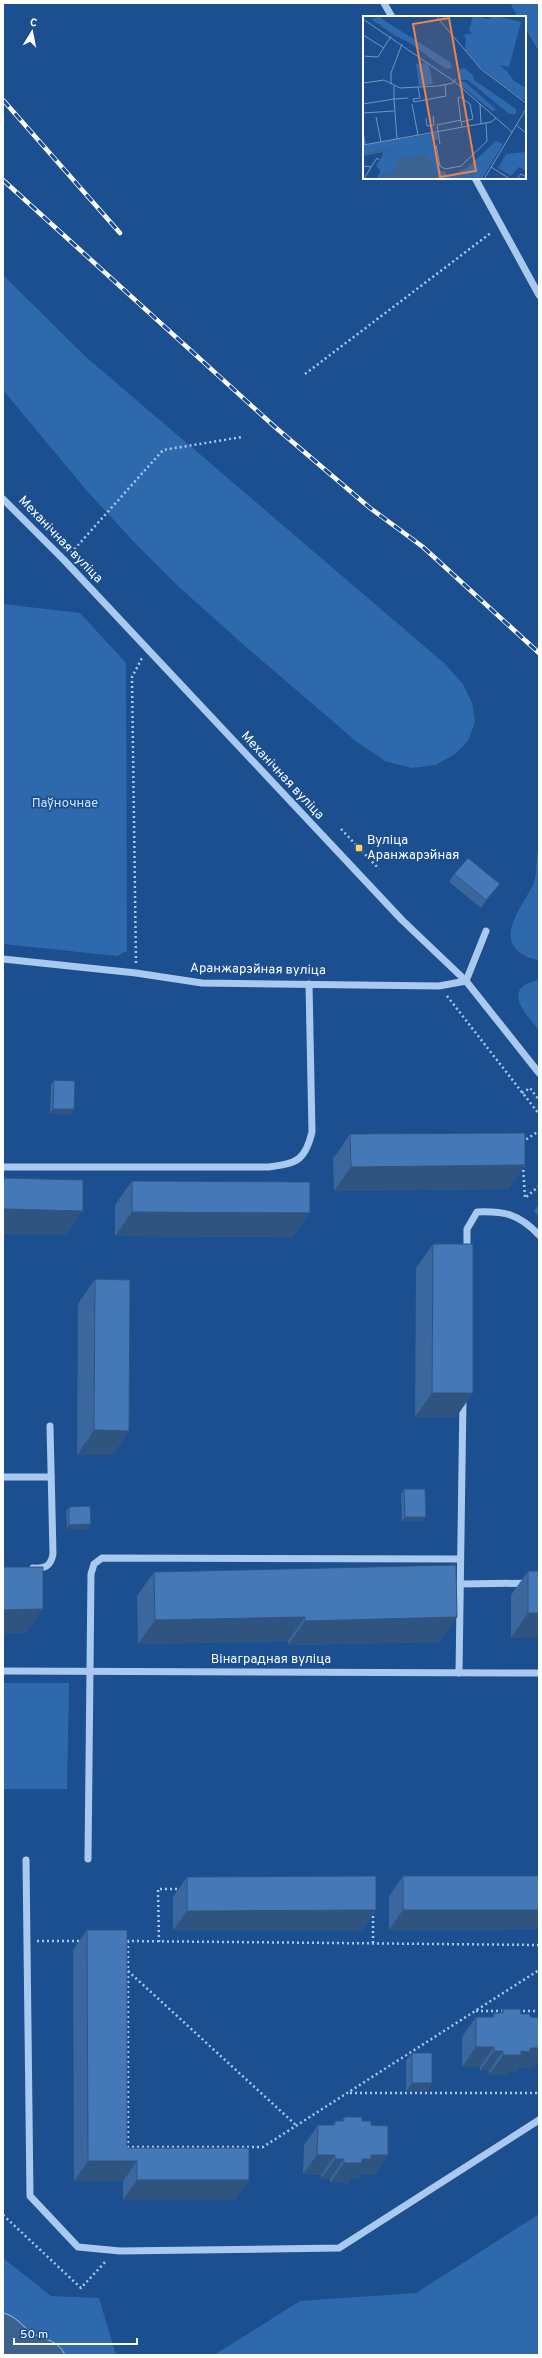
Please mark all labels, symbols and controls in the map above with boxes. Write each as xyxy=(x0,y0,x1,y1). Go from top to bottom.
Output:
north arrow xyxy=(12,12,52,52)
text: С xyxy=(29,16,38,31)
inset map xyxy=(363,16,526,179)
street label: Механічная вуліца xyxy=(14,493,106,587)
street label: Механічная вуліца xyxy=(237,729,327,823)
park label: Паўночнае xyxy=(32,796,98,812)
place label: Вуліца Аранжарэйная xyxy=(367,833,459,864)
marker: Вуліца Аранжарэйная xyxy=(354,843,364,853)
street label: Аранжарэйная вуліца xyxy=(190,961,326,979)
street label: Вінаградная вуліца xyxy=(211,1652,331,1668)
scale bar xyxy=(14,2320,137,2346)
text: 50 m xyxy=(20,2327,48,2343)

